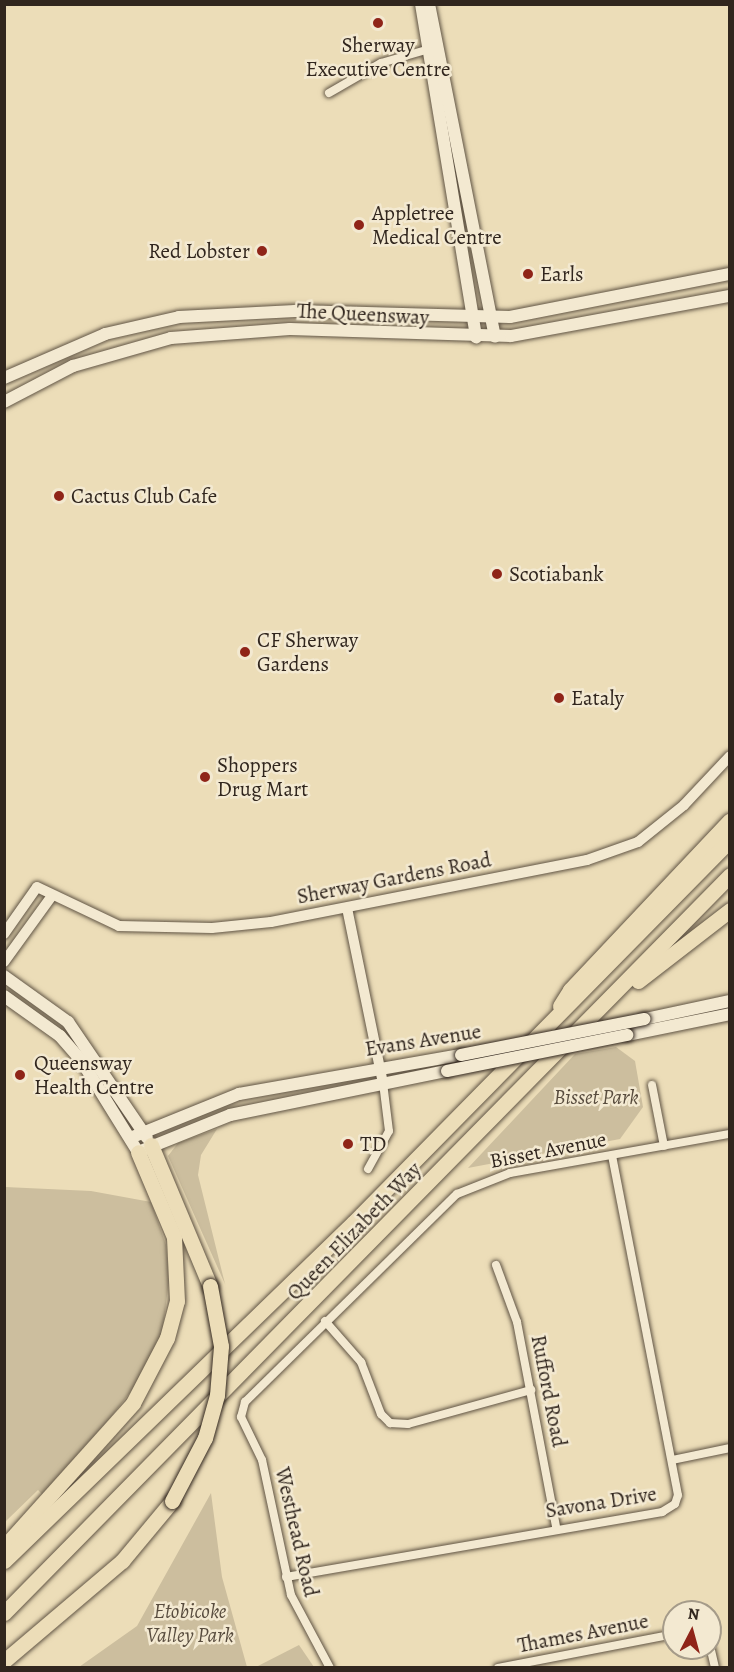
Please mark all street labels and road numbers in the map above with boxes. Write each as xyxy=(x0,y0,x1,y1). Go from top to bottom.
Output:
street label: The Queensway xyxy=(296,298,430,330)
street label: Sherway Gardens Road xyxy=(295,847,493,909)
street label: Evans Avenue xyxy=(363,1018,483,1062)
street label: Bisset Avenue xyxy=(488,1126,608,1174)
street label: Queen Elizabeth Way xyxy=(282,1157,426,1305)
street label: Rufford Road xyxy=(526,1333,572,1449)
street label: Westhead Road xyxy=(270,1465,324,1599)
street label: Savona Drive xyxy=(544,1481,658,1523)
street label: Thames Avenue xyxy=(516,1608,650,1658)

